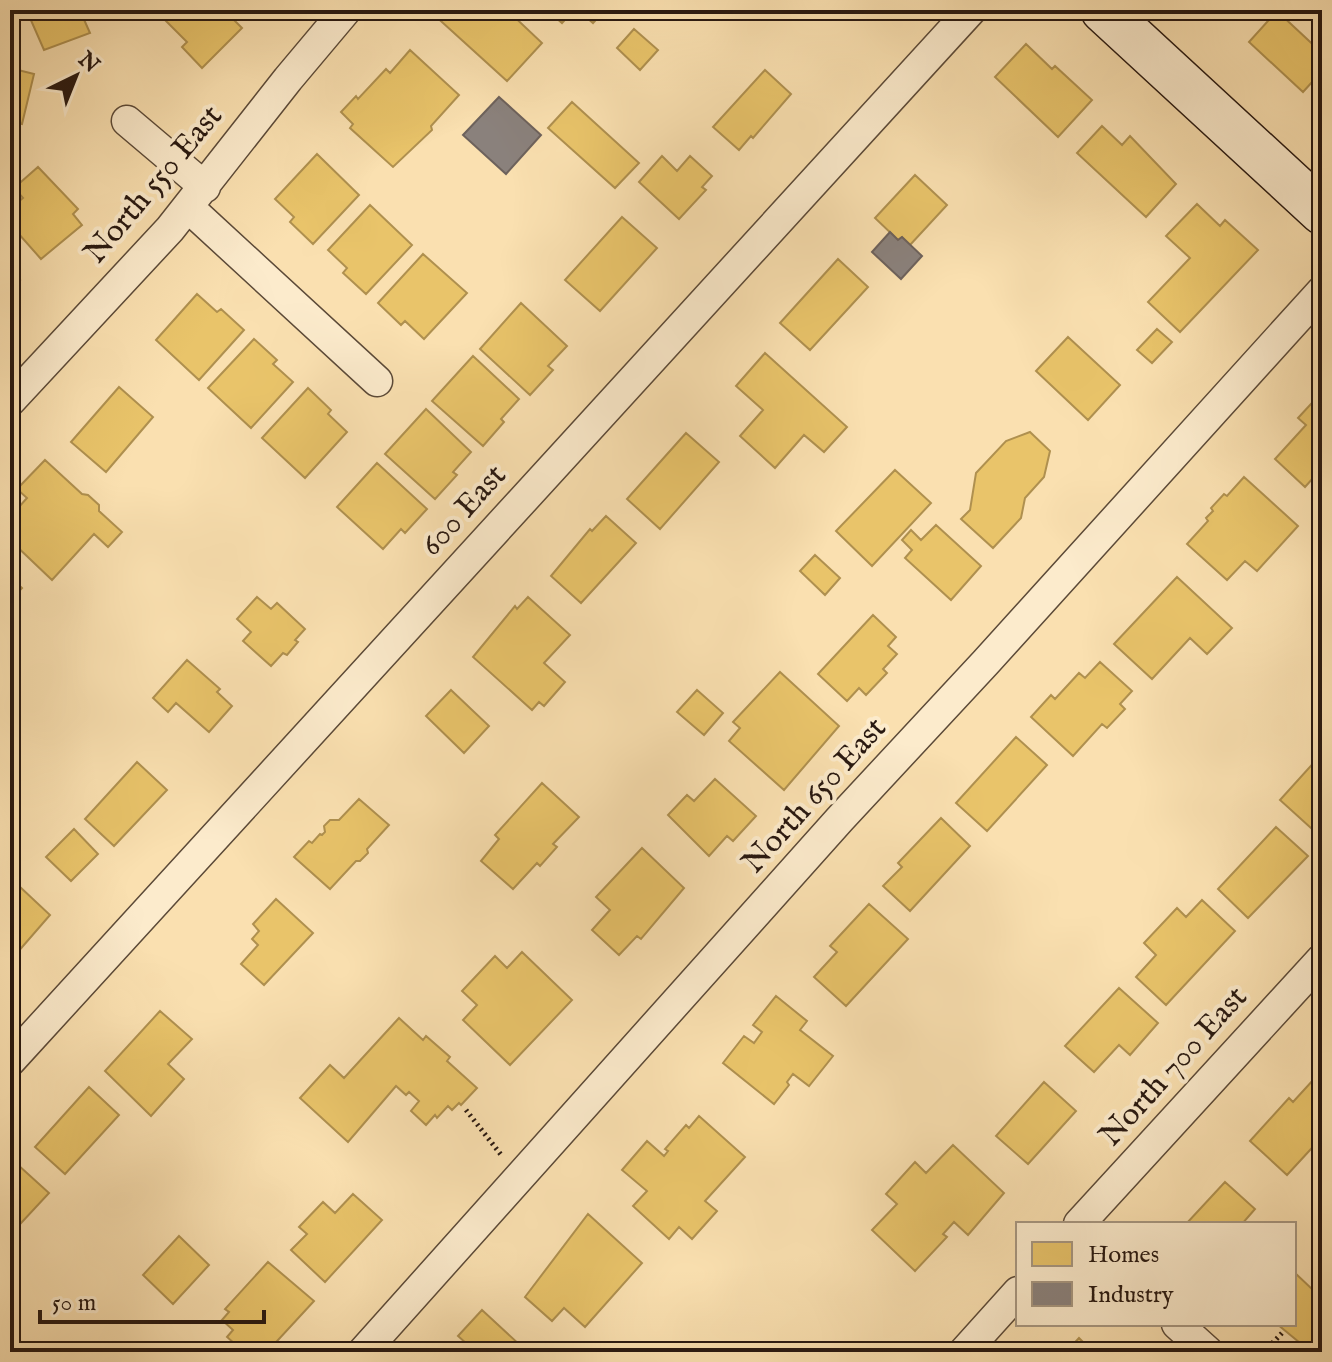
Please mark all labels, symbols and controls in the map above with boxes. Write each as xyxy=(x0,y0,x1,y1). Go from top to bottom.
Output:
north arrow xyxy=(36,36,116,116)
text: N xyxy=(71,45,105,80)
street label: North 550 East xyxy=(76,97,232,273)
street label: 600 East xyxy=(412,456,516,566)
street label: North 650 East xyxy=(734,709,896,883)
street label: North 700 East xyxy=(1091,978,1257,1156)
legend xyxy=(1016,1222,1296,1326)
text: Homes xyxy=(1088,1240,1159,1271)
scale bar xyxy=(40,1274,264,1324)
text: Industry xyxy=(1088,1280,1174,1311)
text: 50 m xyxy=(52,1288,96,1319)

